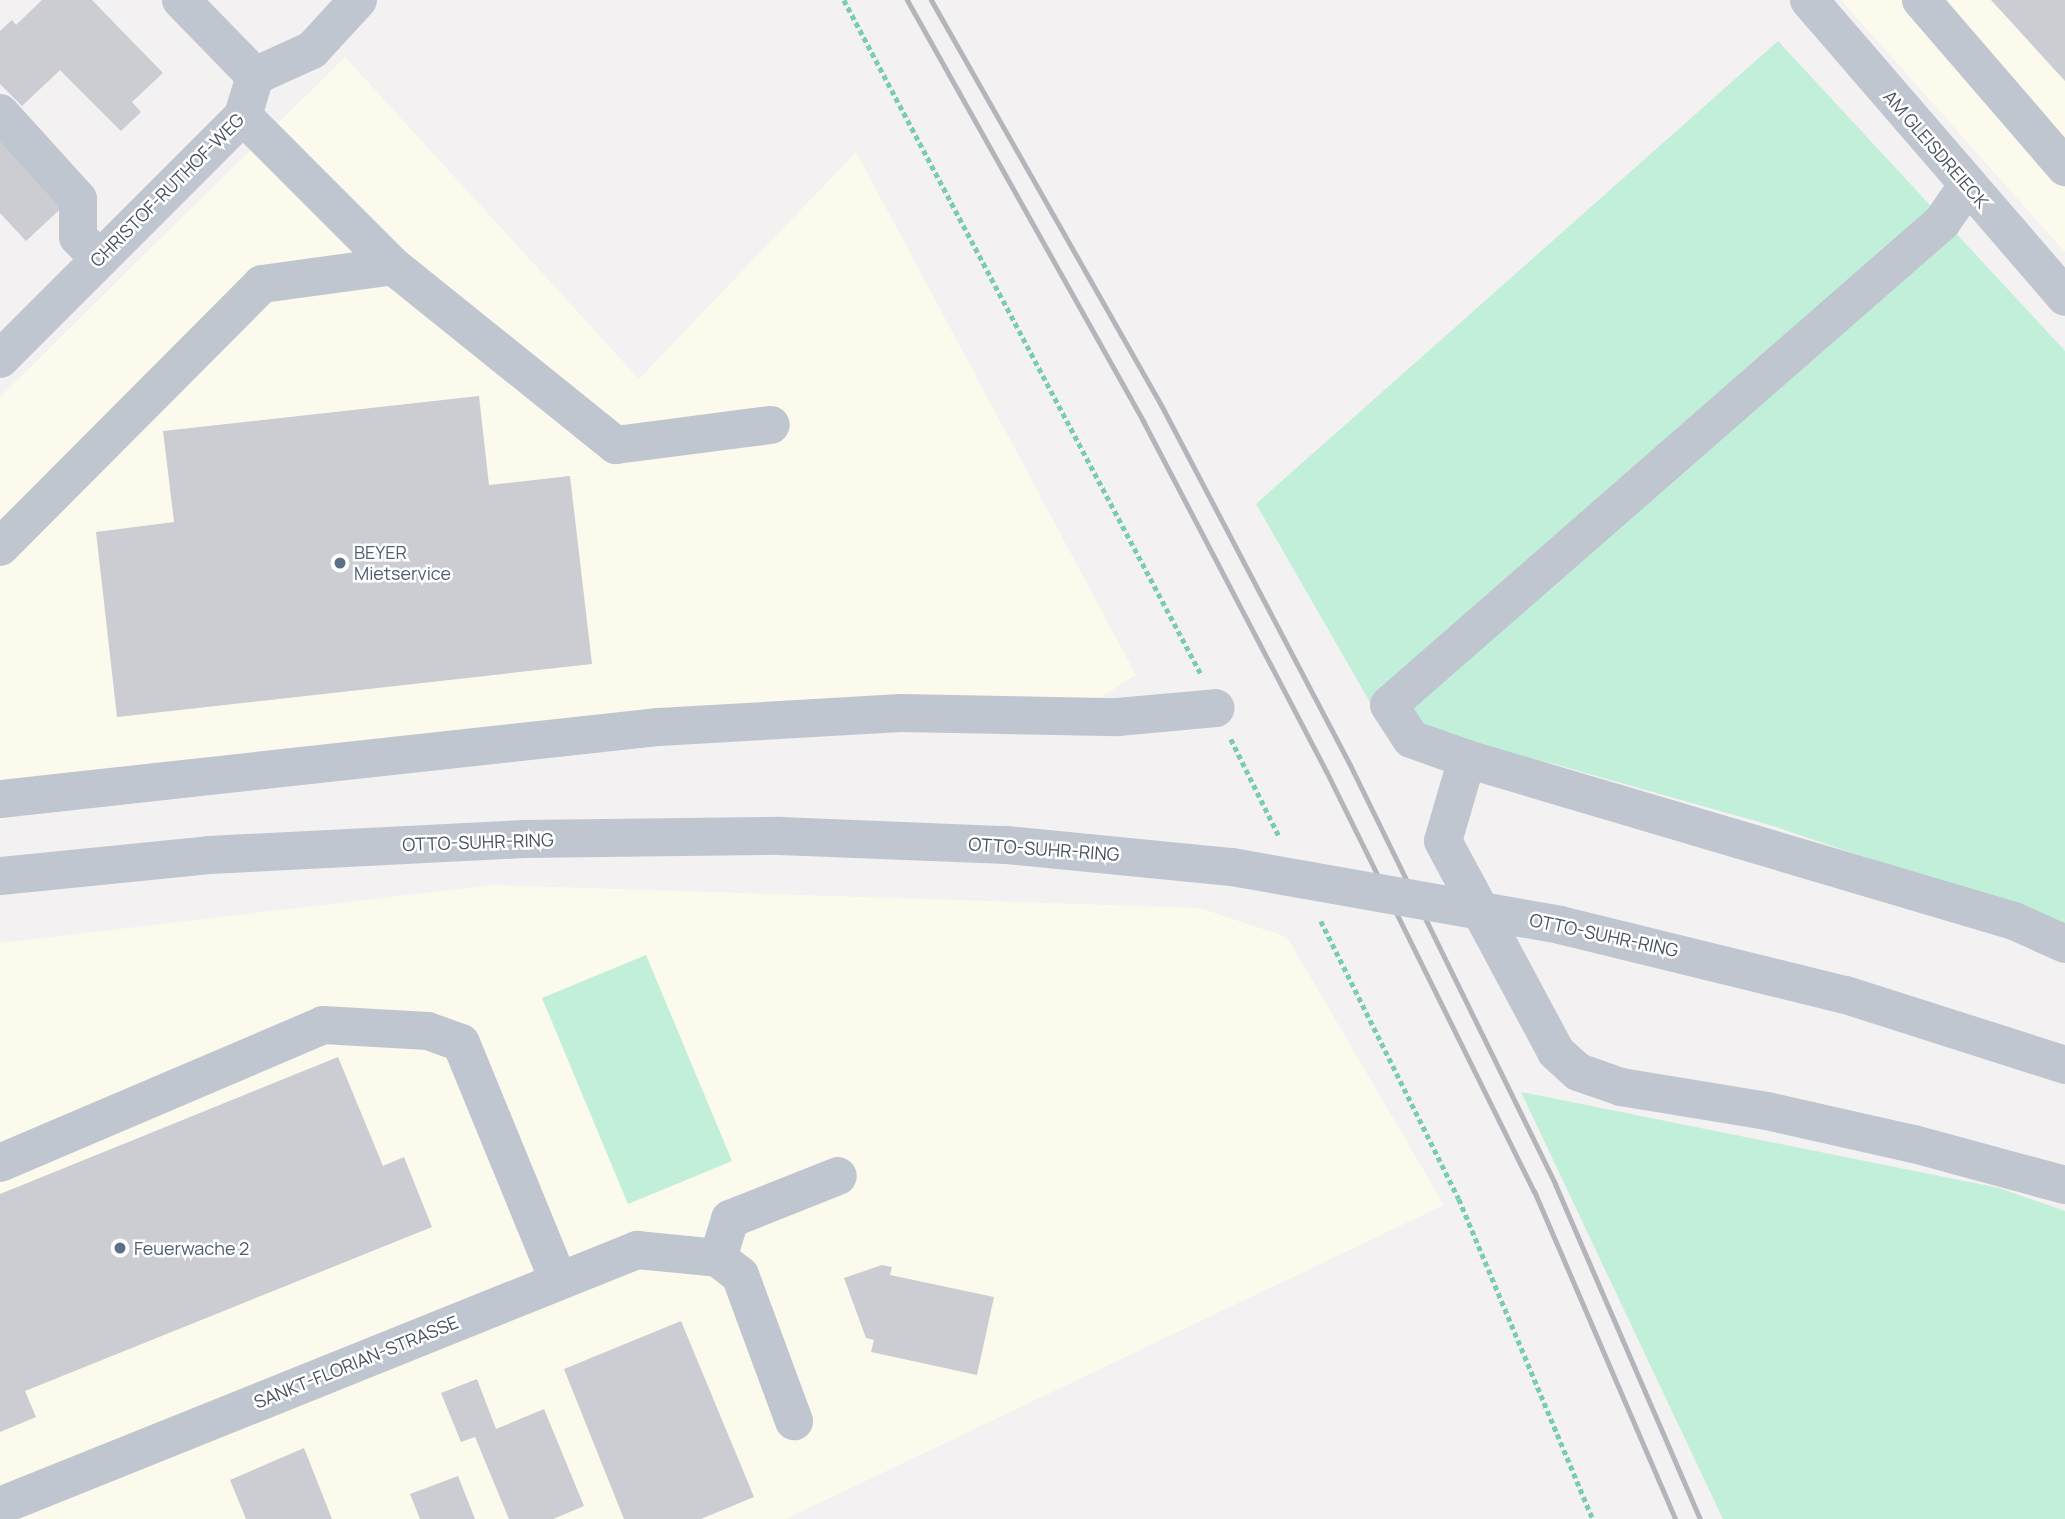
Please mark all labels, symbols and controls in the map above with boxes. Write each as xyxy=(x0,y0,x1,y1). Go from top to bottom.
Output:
street label: AM GLEISDREIECK xyxy=(1879,86,1993,212)
street label: CHRISTOF-RUTHOF-WEG xyxy=(86,109,248,271)
place label: BEYER Mietservice xyxy=(354,542,451,584)
marker: BEYER Mietservice xyxy=(332,555,348,571)
street label: OTTO-SUHR-RING xyxy=(402,829,554,855)
street label: OTTO-SUHR-RING xyxy=(968,833,1120,865)
street label: OTTO-SUHR-RING xyxy=(1528,909,1680,961)
place label: Feuerwache 2 xyxy=(134,1237,249,1259)
marker: Feuerwache 2 xyxy=(112,1240,128,1256)
street label: SANKT-FLORIAN-STRASSE xyxy=(251,1311,461,1413)

